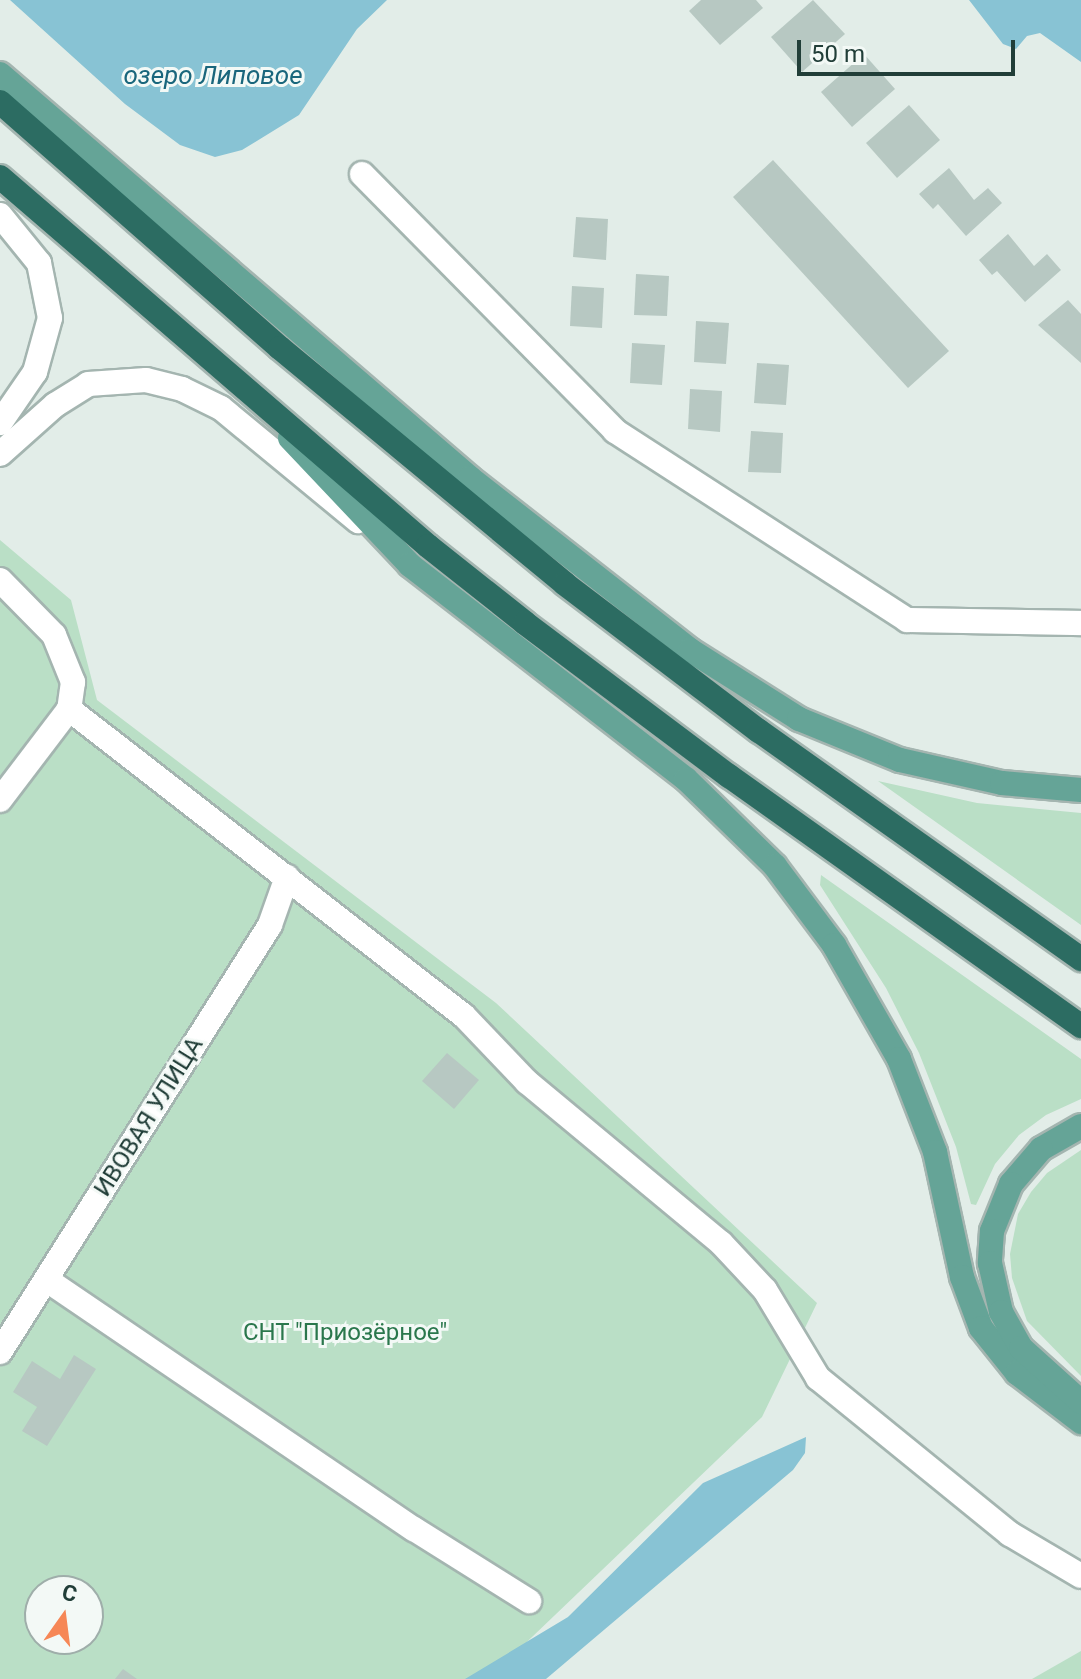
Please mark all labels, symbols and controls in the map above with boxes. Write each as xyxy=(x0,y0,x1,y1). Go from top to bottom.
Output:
scale bar xyxy=(801,24,1019,74)
text: 50 m xyxy=(811,40,865,68)
water label: озеро Липовое xyxy=(123,60,303,92)
street label: ИВОВАЯ УЛИЦА xyxy=(88,1032,210,1202)
park label: СНТ "Приозёрное" xyxy=(243,1319,447,1347)
north arrow xyxy=(24,1575,104,1655)
text: С xyxy=(59,1579,79,1607)

